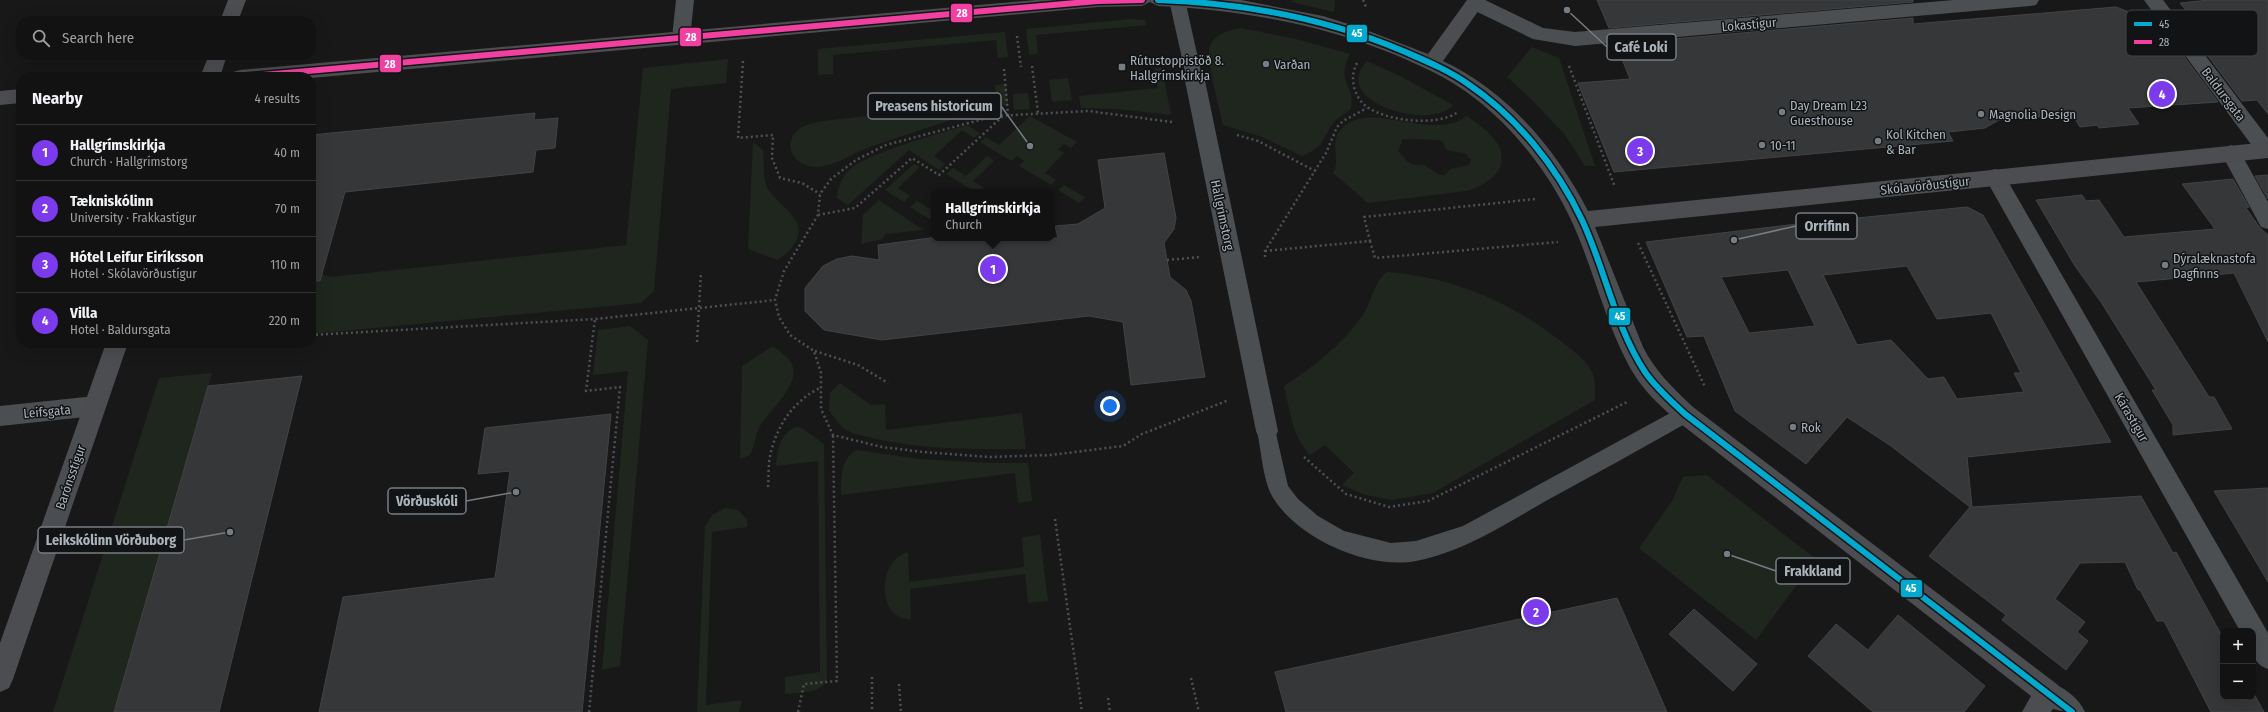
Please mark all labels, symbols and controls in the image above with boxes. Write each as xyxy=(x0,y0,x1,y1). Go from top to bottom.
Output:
line badge: 28 xyxy=(950,3,973,23)
text: 28 xyxy=(956,7,968,20)
legend xyxy=(2126,10,2258,56)
street label: Lokastígur xyxy=(1721,15,1777,34)
search box xyxy=(16,16,316,60)
text: 45 xyxy=(2159,18,2169,31)
line badge: 45 xyxy=(1346,24,1368,43)
icon: search xyxy=(30,27,52,49)
line badge: 28 xyxy=(679,27,702,47)
text: 45 xyxy=(1352,27,1363,40)
text: Search here xyxy=(62,29,134,47)
text: 28 xyxy=(685,31,697,44)
callout: Café Loki xyxy=(1607,34,1676,60)
text: 28 xyxy=(2159,36,2170,49)
text: Café Loki xyxy=(1614,39,1668,56)
place label: Rútustoppistöð 8. Hallgrímskirkja xyxy=(1130,53,1224,83)
line badge: 28 xyxy=(379,54,402,73)
place label: Varðan xyxy=(1274,57,1310,72)
text: 28 xyxy=(384,58,396,71)
marker: Varðan xyxy=(1261,59,1271,69)
marker: Rútustoppistöð 8. Hallgrímskirkja xyxy=(1117,62,1127,72)
street label: Baldursgata xyxy=(2199,65,2249,124)
pin: 4 xyxy=(2149,79,2175,109)
text: Nearby xyxy=(32,88,83,109)
text: 4 results xyxy=(254,91,300,106)
callout: Preasens historicum xyxy=(868,93,1001,119)
text: Preasens historicum xyxy=(875,98,993,115)
place label: Day Dream L23 Guesthouse xyxy=(1790,98,1867,128)
marker: Day Dream L23 Guesthouse xyxy=(1777,107,1787,117)
place label: Magnolia Design xyxy=(1989,107,2076,122)
marker: Magnolia Design xyxy=(1976,109,1986,119)
place label: Kol Kitchen & Bar xyxy=(1886,127,1946,157)
text: Hallgrímskirkja xyxy=(70,136,165,154)
pin: 3 xyxy=(1627,136,1653,166)
marker: Kol Kitchen & Bar xyxy=(1873,136,1883,146)
place label: 10-11 xyxy=(1770,138,1796,153)
marker: 10-11 xyxy=(1757,140,1767,150)
text: 1 xyxy=(42,145,48,160)
text: 40 m xyxy=(274,145,300,160)
text: Church · Hallgrímstorg xyxy=(70,154,187,169)
street label: Skólavörðustígur xyxy=(1880,173,1971,198)
street label: Hallgrímstorg xyxy=(1208,178,1237,253)
popup xyxy=(931,189,1055,241)
text: Tækniskólinn xyxy=(70,192,153,210)
text: Hallgrímskirkja xyxy=(945,199,1041,217)
text: 2 xyxy=(42,201,48,216)
text: 70 m xyxy=(275,201,300,216)
text: University · Frakkastígur xyxy=(70,210,196,225)
callout: Orrifinn xyxy=(1796,213,1857,239)
text: Church xyxy=(945,217,982,232)
text: Orrifinn xyxy=(1804,218,1850,235)
text: Hótel Leifur Eiríksson xyxy=(70,248,204,266)
place label: Dýralæknastofa Dagfinns xyxy=(2173,251,2256,281)
pin: 1 xyxy=(980,254,1006,284)
text: 3 xyxy=(42,257,48,272)
text: 110 m xyxy=(270,257,300,272)
marker: Dýralæknastofa Dagfinns xyxy=(2160,260,2170,270)
text: Hotel · Skólavörðustígur xyxy=(70,266,197,281)
text: Villa xyxy=(70,304,97,322)
line badge: 45 xyxy=(1608,307,1631,326)
text: 45 xyxy=(1615,310,1626,323)
text: 4 xyxy=(42,313,48,328)
text: 220 m xyxy=(269,313,300,328)
text: Hotel · Baldursgata xyxy=(70,322,171,337)
street label: Kárastígur xyxy=(2112,390,2152,445)
your location xyxy=(1100,396,1120,416)
street label: Leifsgata xyxy=(23,402,71,421)
place label: Rok xyxy=(1801,420,1822,435)
marker: Rok xyxy=(1788,422,1798,432)
street label: Barónsstígur xyxy=(52,443,89,511)
callout: Vörðuskóli xyxy=(388,488,466,514)
text: Vörðuskóli xyxy=(395,493,458,510)
callout: Leikskólinn Vörðuborg xyxy=(38,527,184,553)
text: Leikskólinn Vörðuborg xyxy=(46,532,176,549)
callout: Frakkland xyxy=(1776,558,1850,584)
text: Frakkland xyxy=(1784,563,1842,580)
line badge: 45 xyxy=(1900,579,1923,598)
text: 45 xyxy=(1906,582,1917,595)
pin: 2 xyxy=(1523,597,1549,627)
map controls xyxy=(2220,628,2256,700)
button: + xyxy=(2220,628,2256,664)
button: − xyxy=(2220,664,2256,700)

